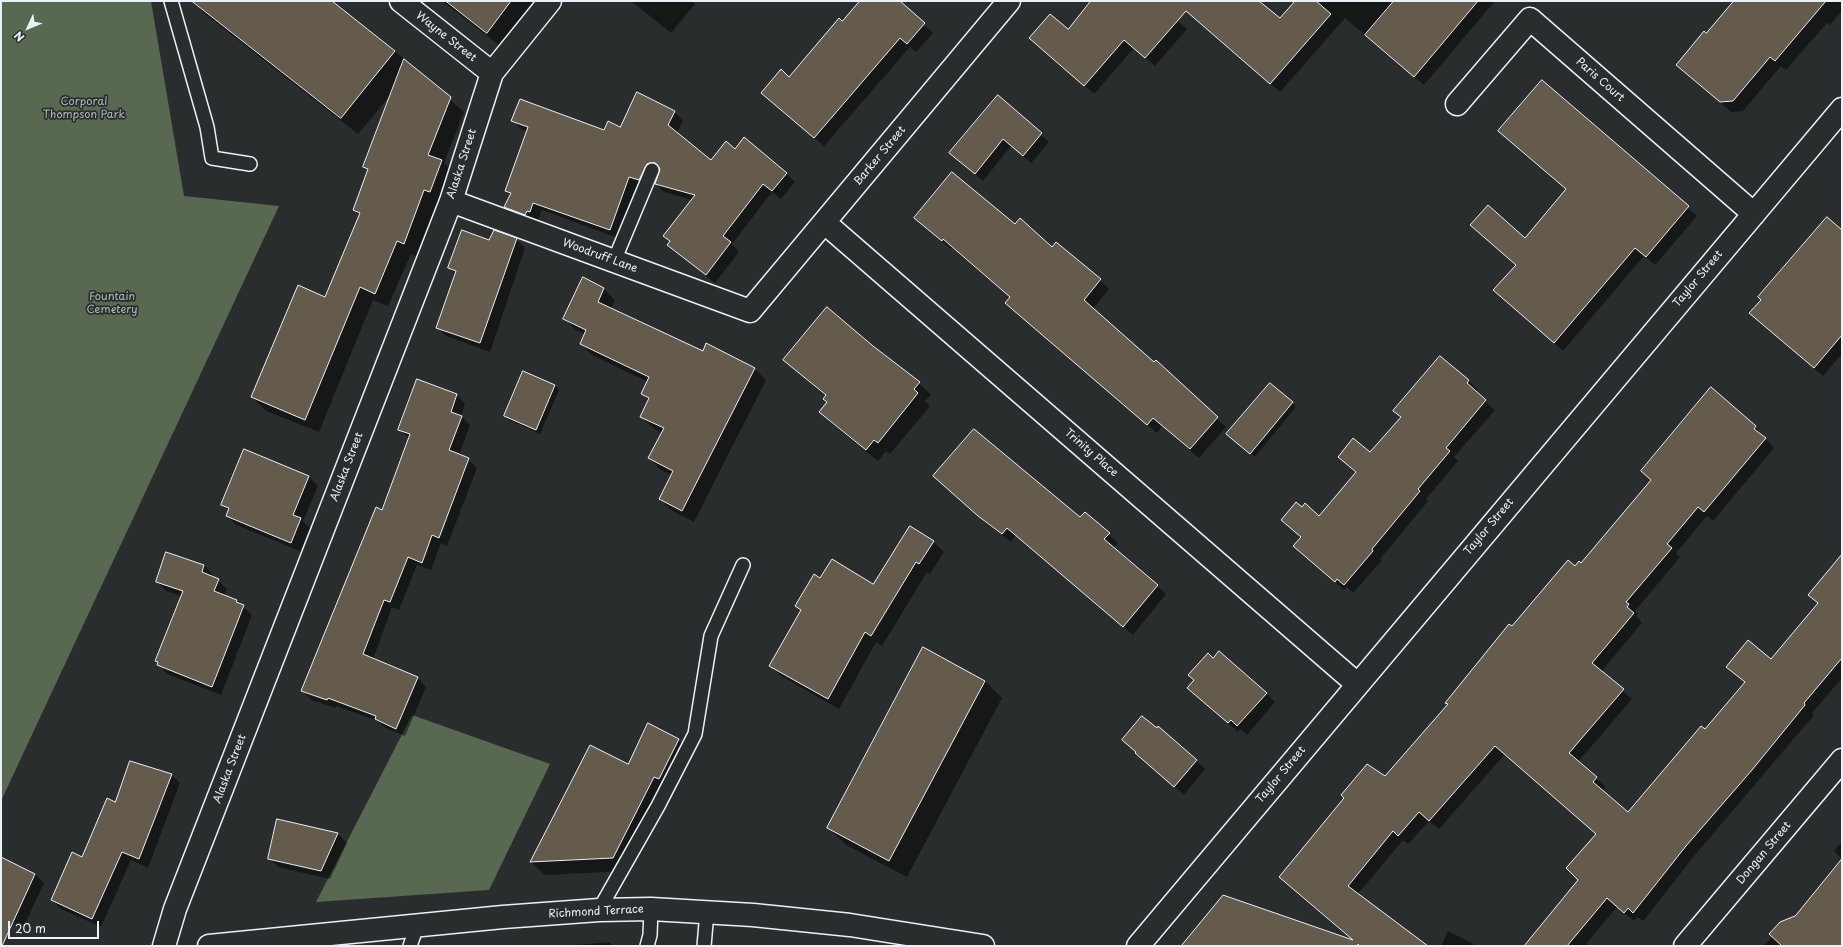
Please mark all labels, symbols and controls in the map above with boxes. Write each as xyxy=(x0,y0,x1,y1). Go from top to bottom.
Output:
north arrow xyxy=(8,8,48,48)
street label: Wayne Street xyxy=(413,9,479,65)
text: N xyxy=(10,28,28,46)
street label: Paris Court xyxy=(1573,55,1627,105)
park label: Corporal Thompson Park xyxy=(43,95,125,121)
street label: Barker Street xyxy=(851,124,909,188)
street label: Alaska Street xyxy=(444,127,480,201)
street label: Woodruff Lane xyxy=(561,236,639,276)
street label: Taylor Street xyxy=(1670,248,1726,310)
park label: Fountain Cemetery xyxy=(86,290,138,316)
street label: Trinity Place xyxy=(1062,426,1120,480)
street label: Alaska Street xyxy=(328,431,366,503)
street label: Taylor Street xyxy=(1461,496,1517,558)
street label: Alaska Street xyxy=(211,733,249,805)
street label: Taylor Street xyxy=(1253,744,1309,806)
street label: Dongan Street xyxy=(1734,819,1794,887)
street label: Richmond Terrace xyxy=(548,903,644,921)
scale bar xyxy=(10,913,101,939)
text: 20 m xyxy=(15,919,46,937)

